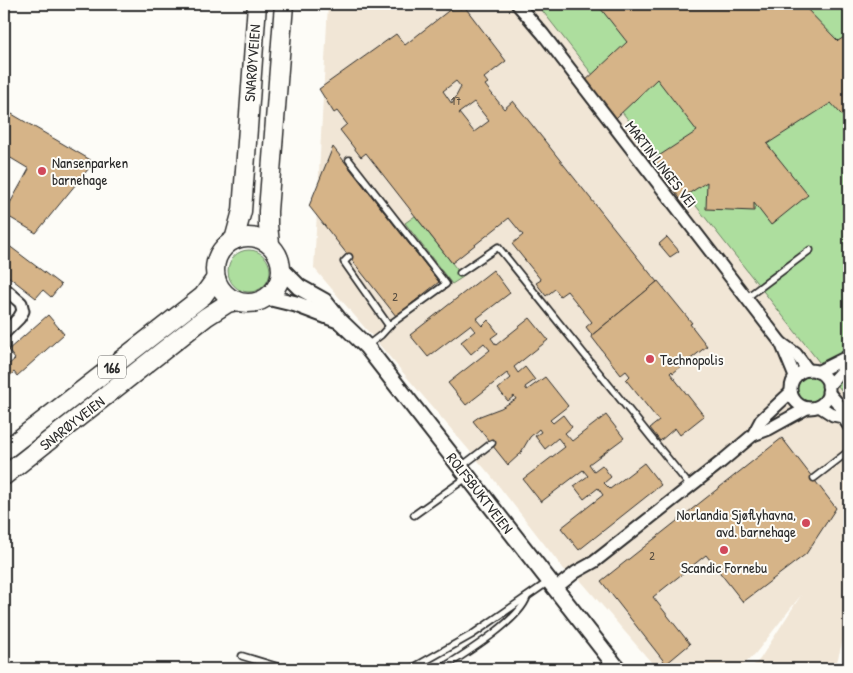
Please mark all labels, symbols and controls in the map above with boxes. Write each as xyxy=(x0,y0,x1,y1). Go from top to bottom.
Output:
street label: SNARØYVEIEN xyxy=(239,24,265,102)
house number: 17 xyxy=(451,92,461,109)
street label: MARTIN LINGES VEI xyxy=(620,116,702,212)
place label: Nansenparken barnehage xyxy=(52,152,128,190)
marker: Nansenparken barnehage xyxy=(36,165,48,177)
house number: 2 xyxy=(392,288,398,305)
place label: Technopolis xyxy=(660,349,724,370)
marker: Technopolis xyxy=(644,353,656,365)
road number: 166 xyxy=(98,356,126,378)
street label: SNARØYVEIEN xyxy=(35,391,109,455)
street label: ROLFSBUKTVEIEN xyxy=(442,448,518,538)
place label: Norlandia Sjøflyhavna, avd. barnehage xyxy=(676,504,796,542)
marker: Norlandia Sjøflyhavna, avd. barnehage xyxy=(800,517,812,529)
marker: Scandic Fornebu xyxy=(718,544,730,556)
house number: 2 xyxy=(649,547,655,564)
place label: Scandic Fornebu xyxy=(681,557,767,578)

